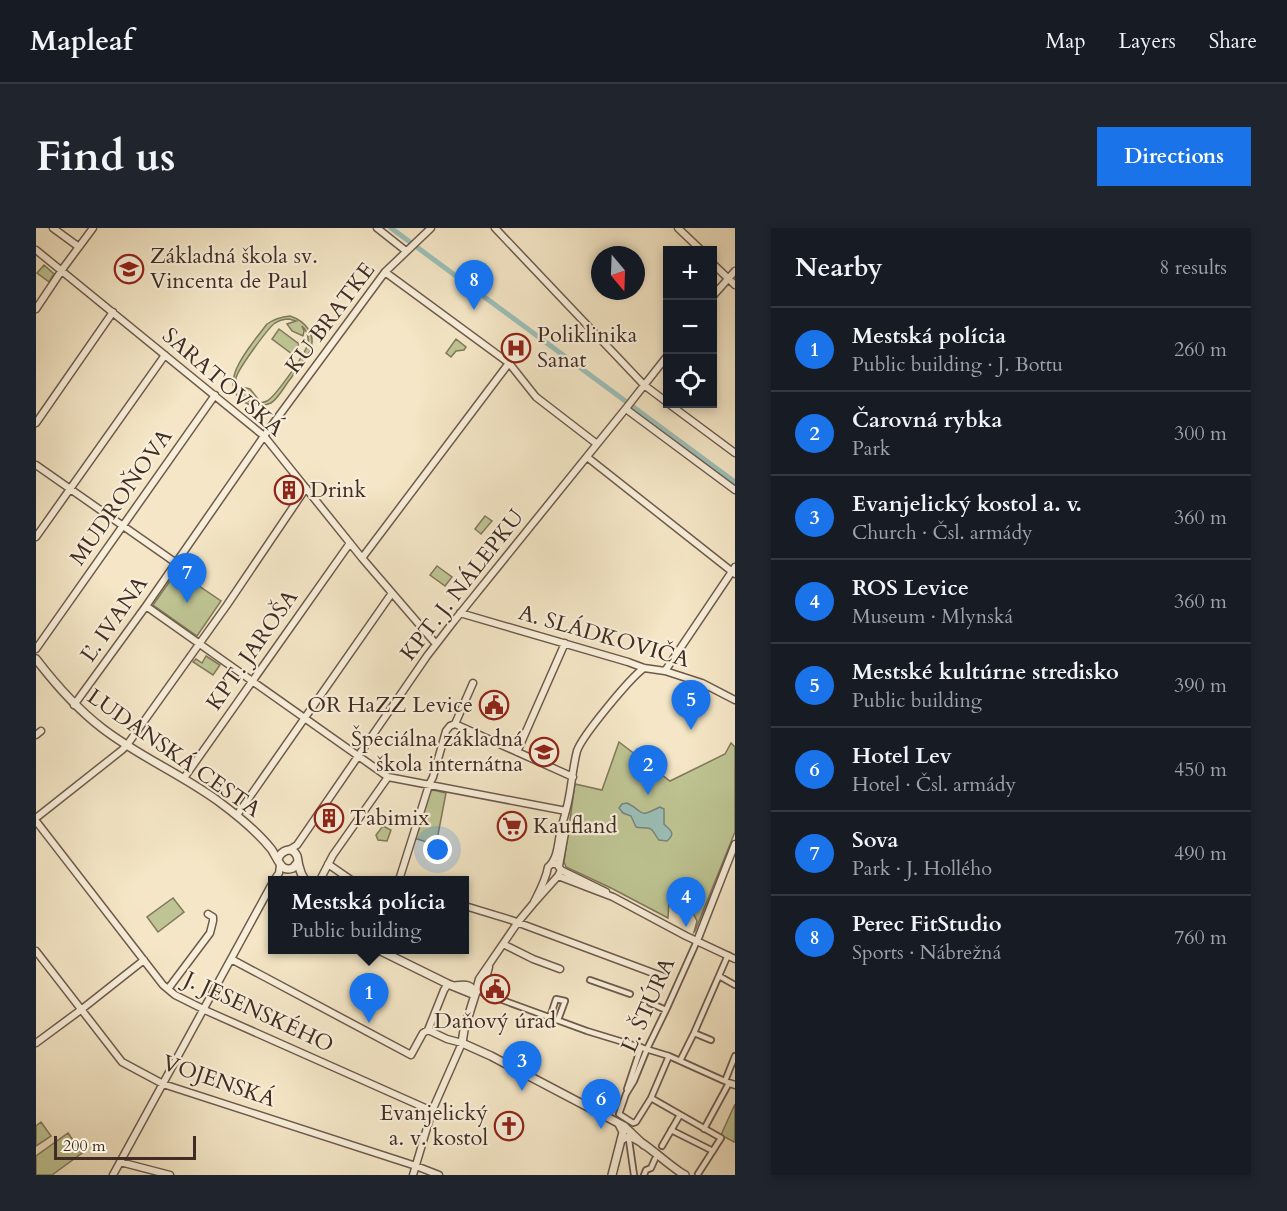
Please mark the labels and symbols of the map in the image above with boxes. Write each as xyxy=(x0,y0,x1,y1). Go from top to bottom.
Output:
place label: Základná škola sv. Vincenta de Paul xyxy=(150,241,318,296)
north arrow xyxy=(591,246,645,300)
school or university icon: Základná škola sv. Vincenta de Paul xyxy=(113,253,145,285)
street label: KU BRATKE xyxy=(278,256,382,380)
pin: 8 xyxy=(454,260,494,310)
place label: Poliklinika Sanat xyxy=(537,320,638,375)
street label: SARATOVSKÁ xyxy=(156,321,290,443)
hospital icon: Poliklinika Sanat xyxy=(500,332,532,364)
street label: MUDROŇOVA xyxy=(63,422,179,571)
building icon: Drink xyxy=(273,474,305,506)
place label: Drink xyxy=(310,475,367,505)
street label: KPT. J. NÁLEPKU xyxy=(393,503,531,667)
pin: 7 xyxy=(168,554,206,603)
street label: Ľ. IVANA xyxy=(73,570,155,668)
street label: KPT. JAROŠA xyxy=(199,583,305,716)
street label: A. SLÁDKOVIČA xyxy=(515,597,693,675)
pin: 5 xyxy=(672,680,710,730)
street label: LUDANSKÁ CESTA xyxy=(81,682,267,824)
public building icon: OR HaZZ Levice xyxy=(478,689,510,721)
place label: OR HaZZ Levice xyxy=(307,690,473,720)
place label: Špeciálna základná škola internátna xyxy=(351,724,523,779)
school or university icon: Špeciálna základná škola internátna xyxy=(528,736,560,768)
pin: 2 xyxy=(628,746,668,795)
building icon: Tabimix xyxy=(313,802,345,834)
place label: Tabimix xyxy=(350,803,429,833)
supermarket icon: Kaufland xyxy=(496,810,528,842)
place label: Kaufland xyxy=(533,811,618,841)
your location xyxy=(423,835,452,864)
pin: 4 xyxy=(666,878,706,927)
street label: Ľ. ŠTÚRA xyxy=(614,953,682,1057)
street label: J. JESENSKÉHO xyxy=(177,963,339,1060)
public building icon: Daňový úrad xyxy=(479,973,511,1005)
pin: 1 xyxy=(350,974,388,1023)
place label: Daňový úrad xyxy=(434,1006,556,1036)
pin: 3 xyxy=(502,1042,542,1091)
street label: VOJENSKÁ xyxy=(158,1048,280,1115)
pin: 6 xyxy=(582,1080,620,1129)
place label: Evanjelický a. v. kostol xyxy=(380,1098,488,1153)
church icon: Evanjelický a. v. kostol xyxy=(493,1110,525,1142)
scale bar xyxy=(54,1133,196,1160)

